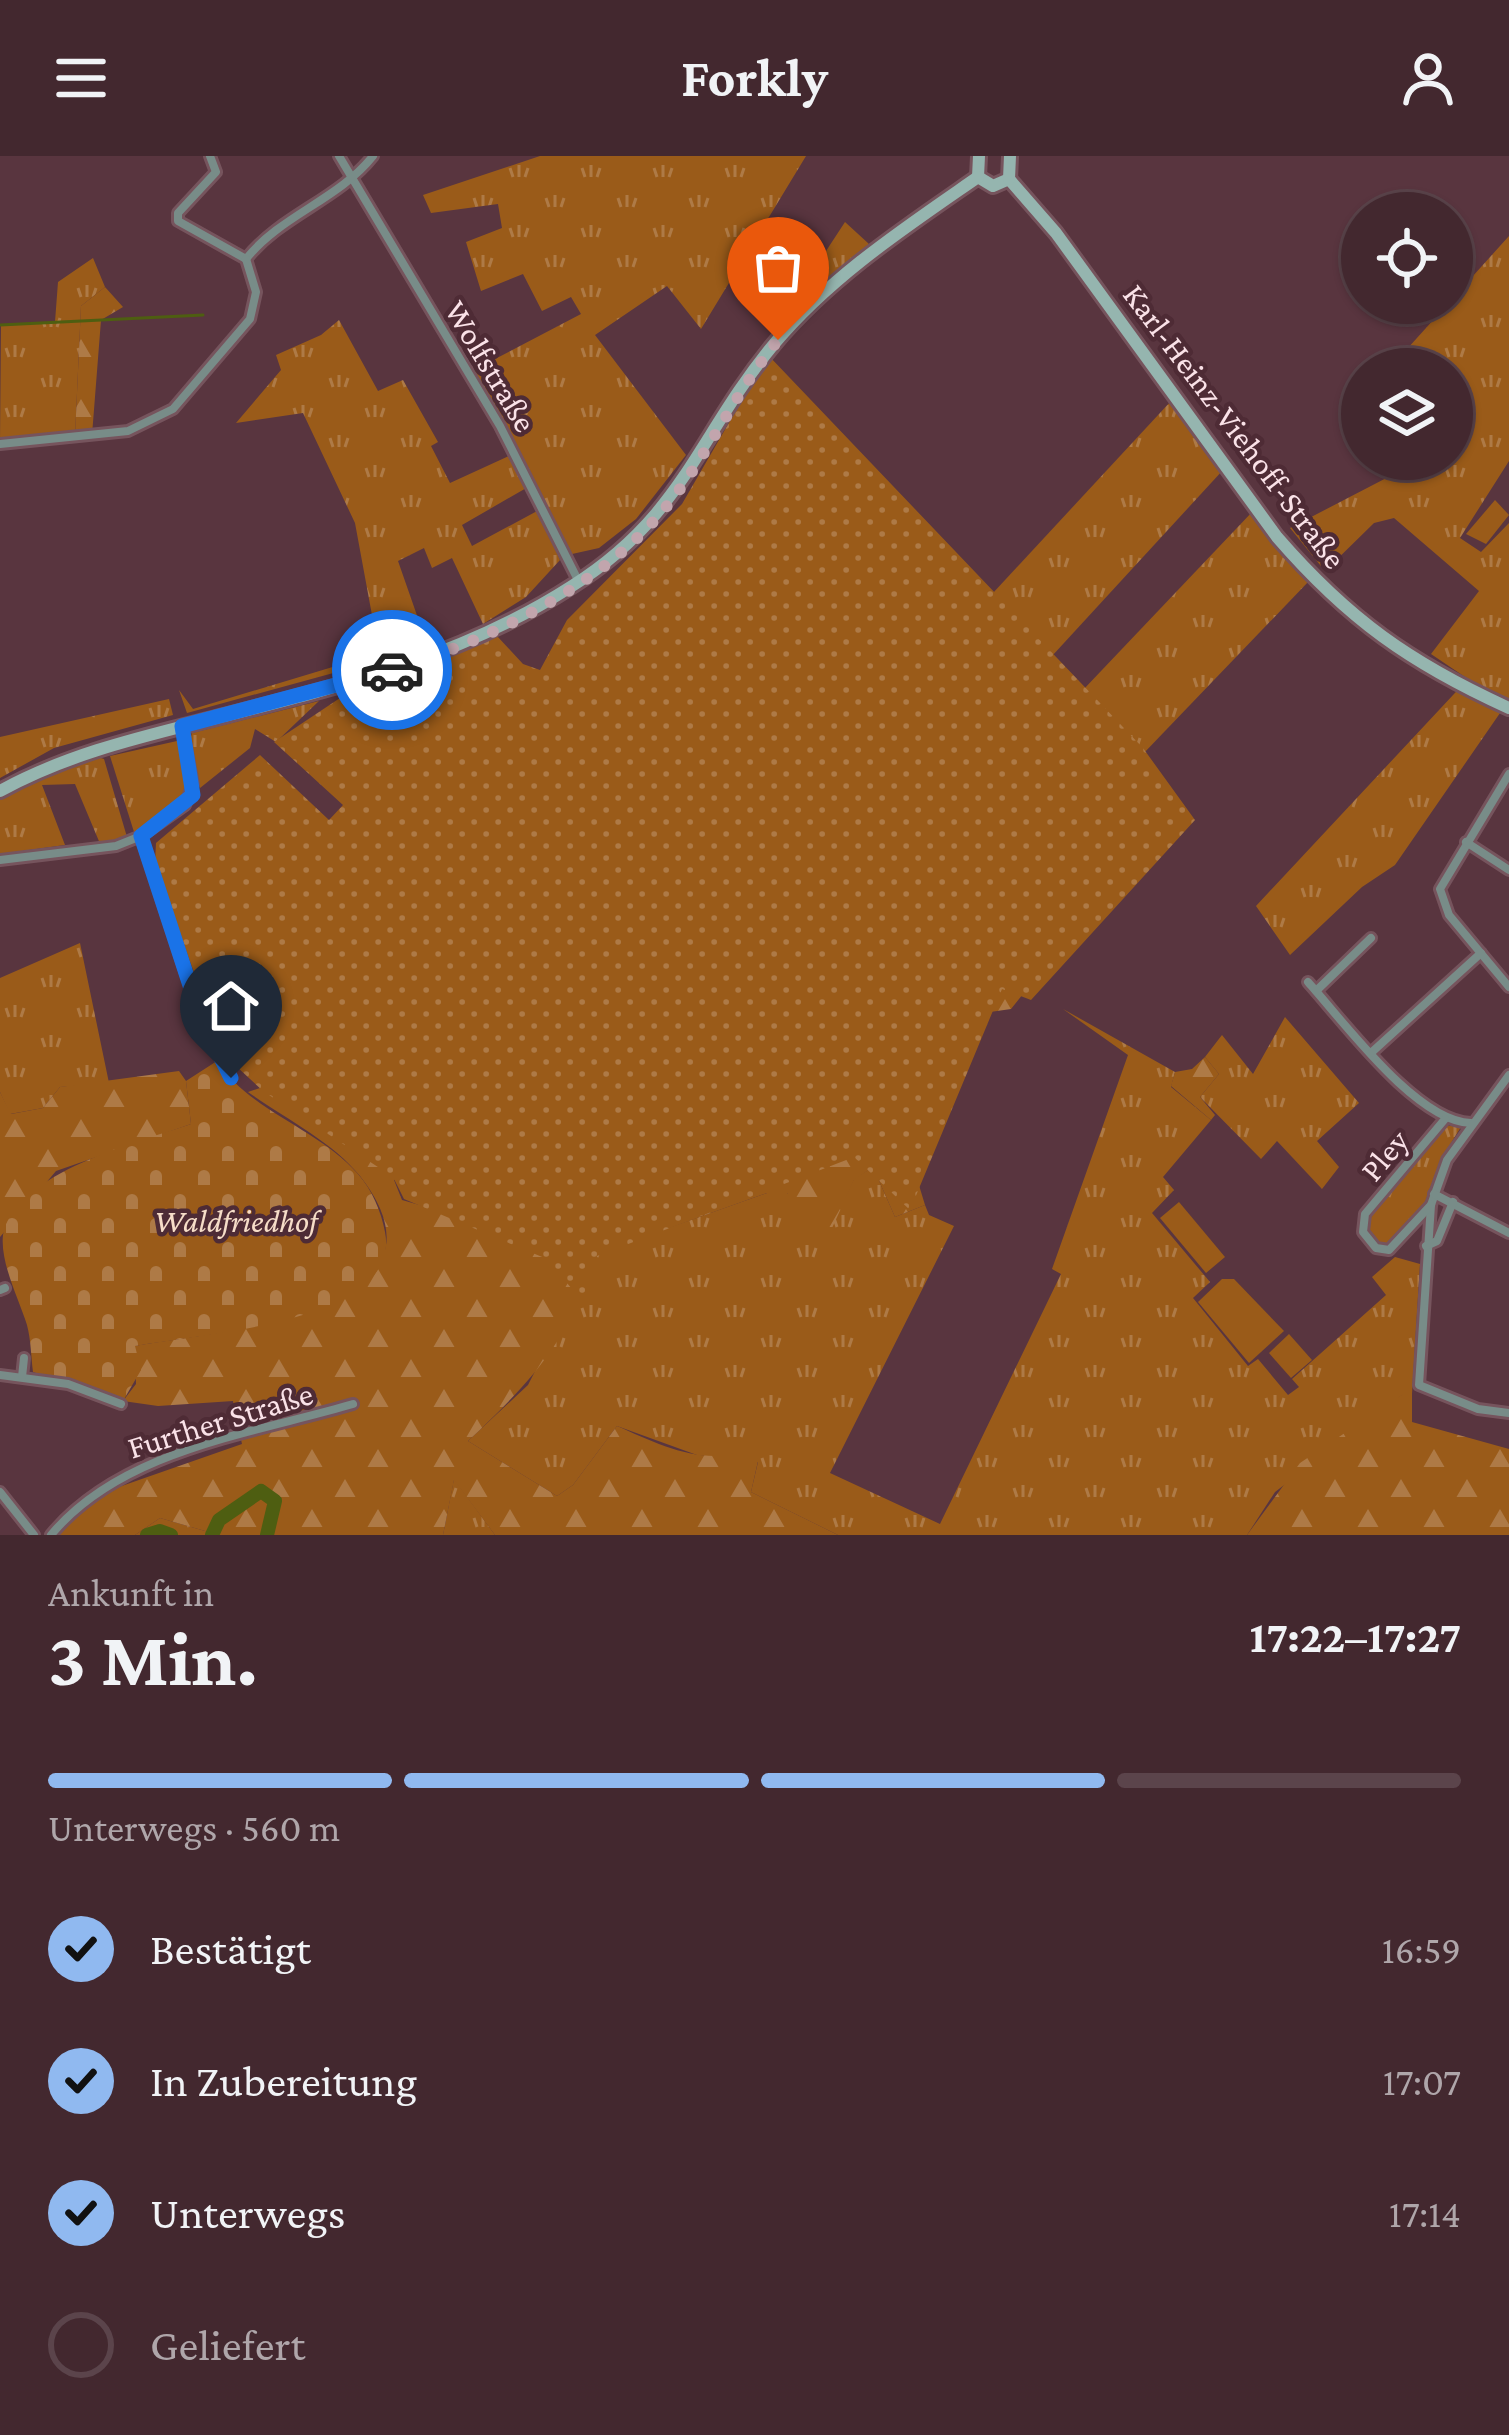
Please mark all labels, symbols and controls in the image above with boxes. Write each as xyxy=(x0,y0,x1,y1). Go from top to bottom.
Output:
icon: menu xyxy=(48,45,114,111)
icon: person xyxy=(1395,45,1461,111)
text: Forkly xyxy=(681,48,828,108)
map controls xyxy=(1341,192,1473,480)
button: locate xyxy=(1341,192,1473,324)
pin xyxy=(727,217,829,340)
icon: bag xyxy=(745,235,811,301)
street label: Karl-Heinz-Viehoff-Straße xyxy=(1116,276,1354,576)
street label: Wolfstraße xyxy=(437,294,545,438)
button: layers xyxy=(1341,348,1473,480)
courier xyxy=(332,610,452,730)
icon: car xyxy=(359,637,425,703)
pin xyxy=(180,955,282,1078)
icon: home xyxy=(198,973,264,1039)
street label: Pley xyxy=(1352,1121,1416,1188)
park label: Waldfriedhof xyxy=(154,1202,322,1239)
street label: Further Straße xyxy=(123,1374,317,1466)
text: Ankunft in xyxy=(48,1571,214,1614)
text: 17:22–17:27 xyxy=(1250,1612,1461,1662)
text: 3 Min. xyxy=(48,1615,258,1702)
text: Unterwegs · 560 m xyxy=(48,1806,340,1849)
icon: check xyxy=(48,1916,114,1982)
text: Bestätigt xyxy=(150,1924,311,1974)
text: 16:59 xyxy=(1382,1928,1461,1971)
icon: check xyxy=(48,2048,114,2114)
text: In Zubereitung xyxy=(150,2056,417,2106)
text: 17:07 xyxy=(1383,2060,1461,2103)
icon: check xyxy=(48,2180,114,2246)
text: Unterwegs xyxy=(150,2188,345,2238)
text: 17:14 xyxy=(1389,2192,1461,2235)
text: Geliefert xyxy=(150,2320,305,2370)

